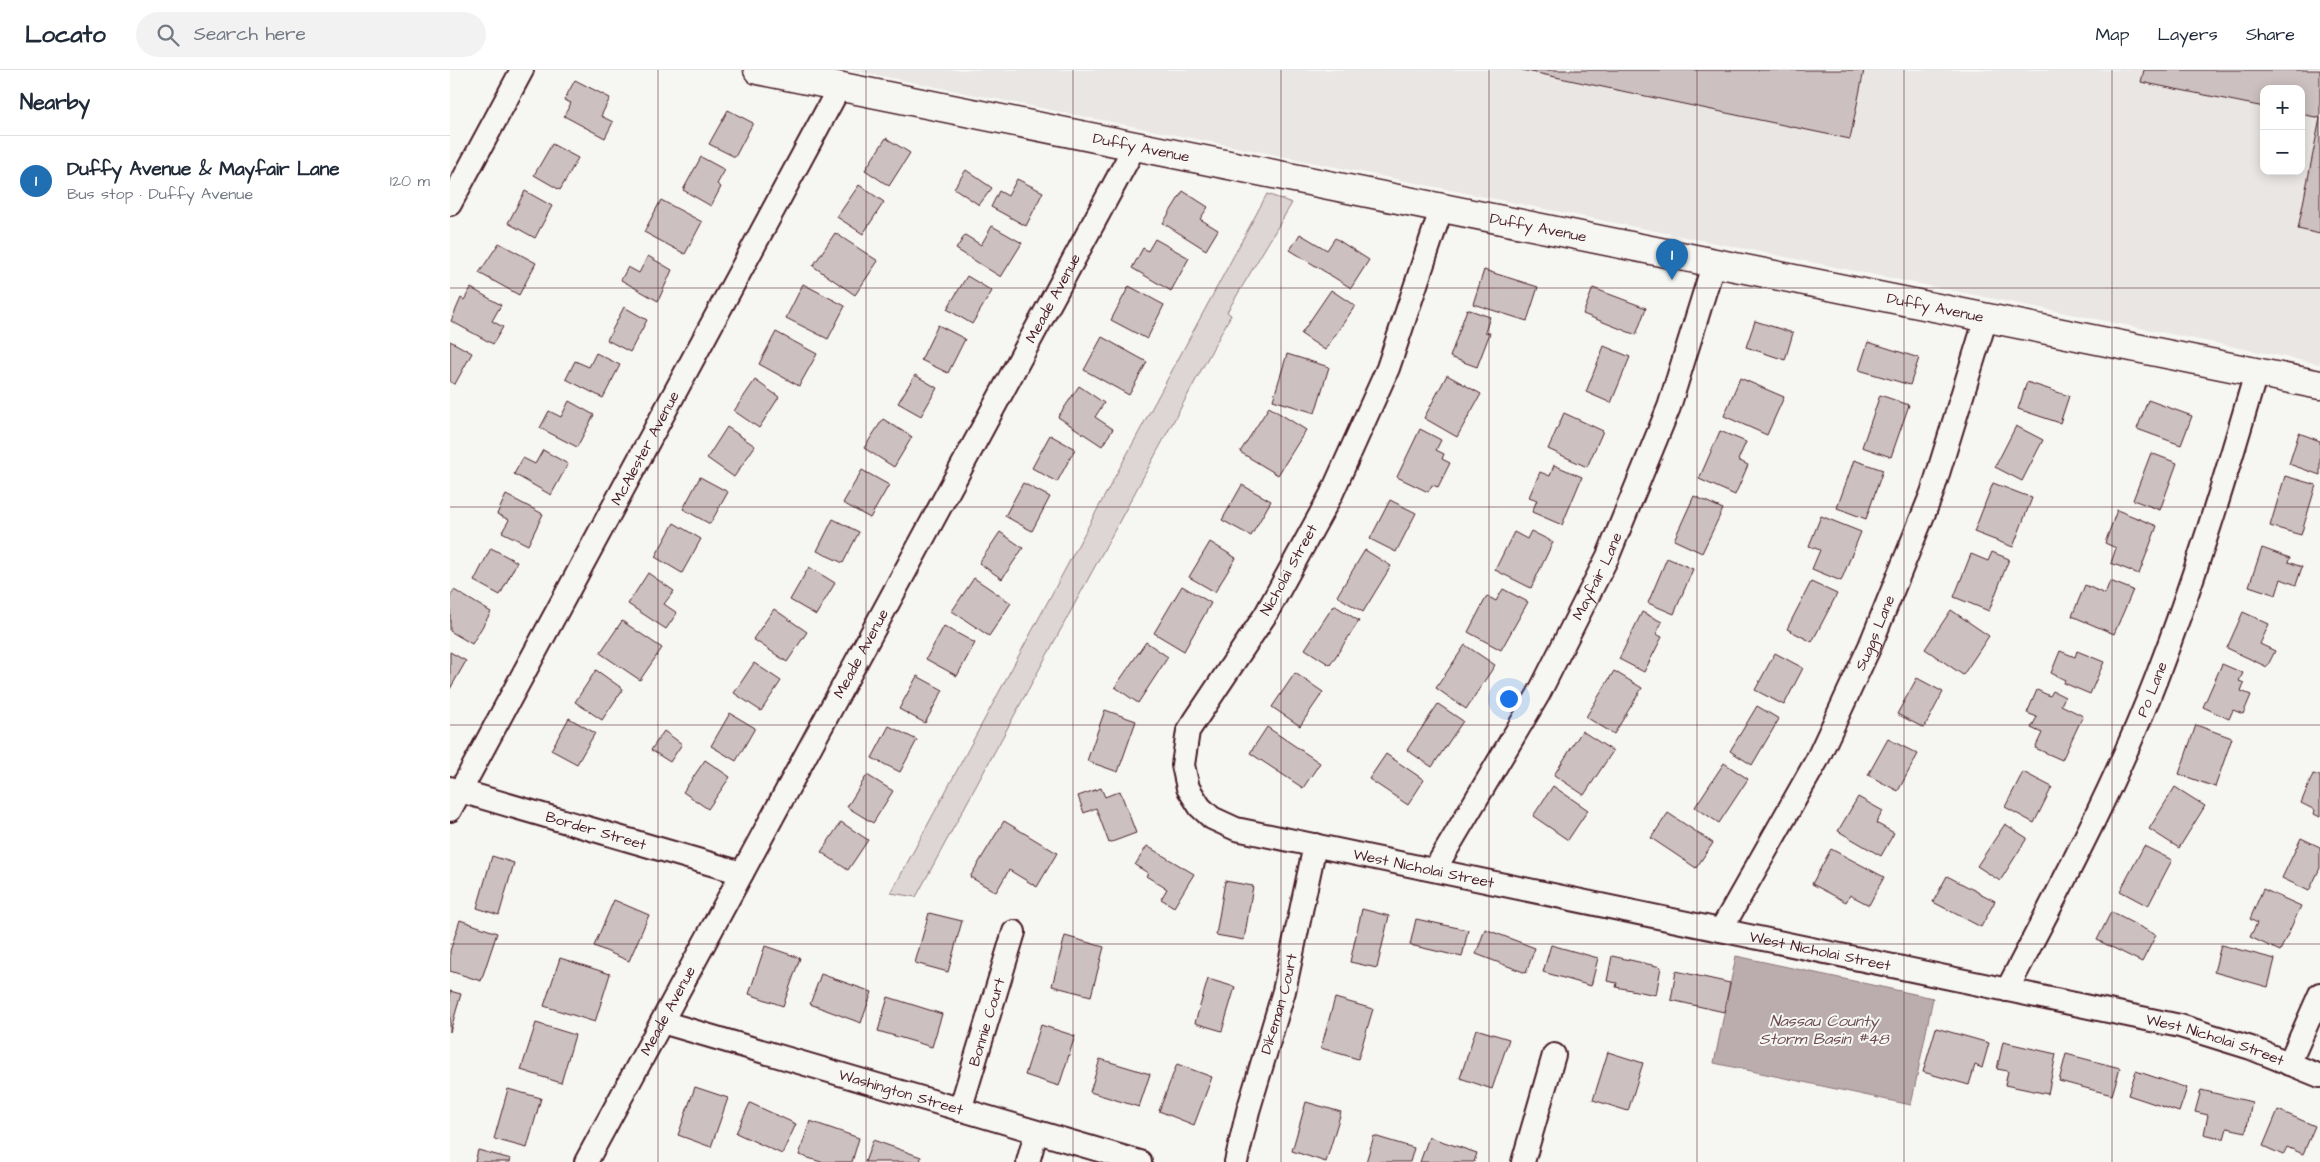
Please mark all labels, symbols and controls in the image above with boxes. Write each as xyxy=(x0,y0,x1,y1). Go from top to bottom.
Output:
search box xyxy=(136,12,486,57)
text: Locato xyxy=(25,18,106,52)
icon: search xyxy=(154,21,182,49)
text: Search here xyxy=(194,21,306,48)
text: Map xyxy=(2095,22,2129,47)
text: Layers xyxy=(2157,22,2218,47)
text: Share xyxy=(2246,22,2295,47)
map controls xyxy=(2260,85,2305,175)
button: + xyxy=(2260,85,2305,130)
text: Nearby xyxy=(20,88,90,117)
street label: Duffy Avenue xyxy=(1091,127,1191,167)
button: − xyxy=(2260,130,2305,175)
text: Duffy Avenue & Mayfair Lane xyxy=(67,156,340,183)
text: 1 xyxy=(35,170,37,192)
text: 120 m xyxy=(390,170,430,192)
text: Bus stop · Duffy Avenue xyxy=(67,183,253,205)
street label: Duffy Avenue xyxy=(1488,207,1588,247)
pin: 1 xyxy=(1656,239,1688,280)
street label: Meade Avenue xyxy=(1020,250,1086,347)
street label: Duffy Avenue xyxy=(1885,287,1985,327)
street label: McAlester Avenue xyxy=(606,387,684,509)
street label: Nicholai Street xyxy=(1255,520,1323,620)
street label: Mayfair Lane xyxy=(1567,529,1627,624)
street label: Suggs Lane xyxy=(1850,592,1900,674)
street label: Meade Avenue xyxy=(828,605,893,702)
street label: Po Lane xyxy=(2131,659,2172,720)
your location xyxy=(1496,686,1522,712)
street label: Border Street xyxy=(543,806,649,855)
street label: West Nicholai Street xyxy=(1351,843,1496,893)
street label: West Nicholai Street xyxy=(1748,926,1893,976)
street label: Dikeman Court xyxy=(1255,952,1302,1057)
street label: Meade Avenue xyxy=(635,962,700,1059)
street label: Bonnie Court xyxy=(963,975,1010,1069)
street label: West Nicholai Street xyxy=(2144,1009,2287,1071)
water label: Nassau County Storm Basin #48 xyxy=(1759,1010,1890,1050)
street label: Washington Street xyxy=(836,1064,966,1120)

